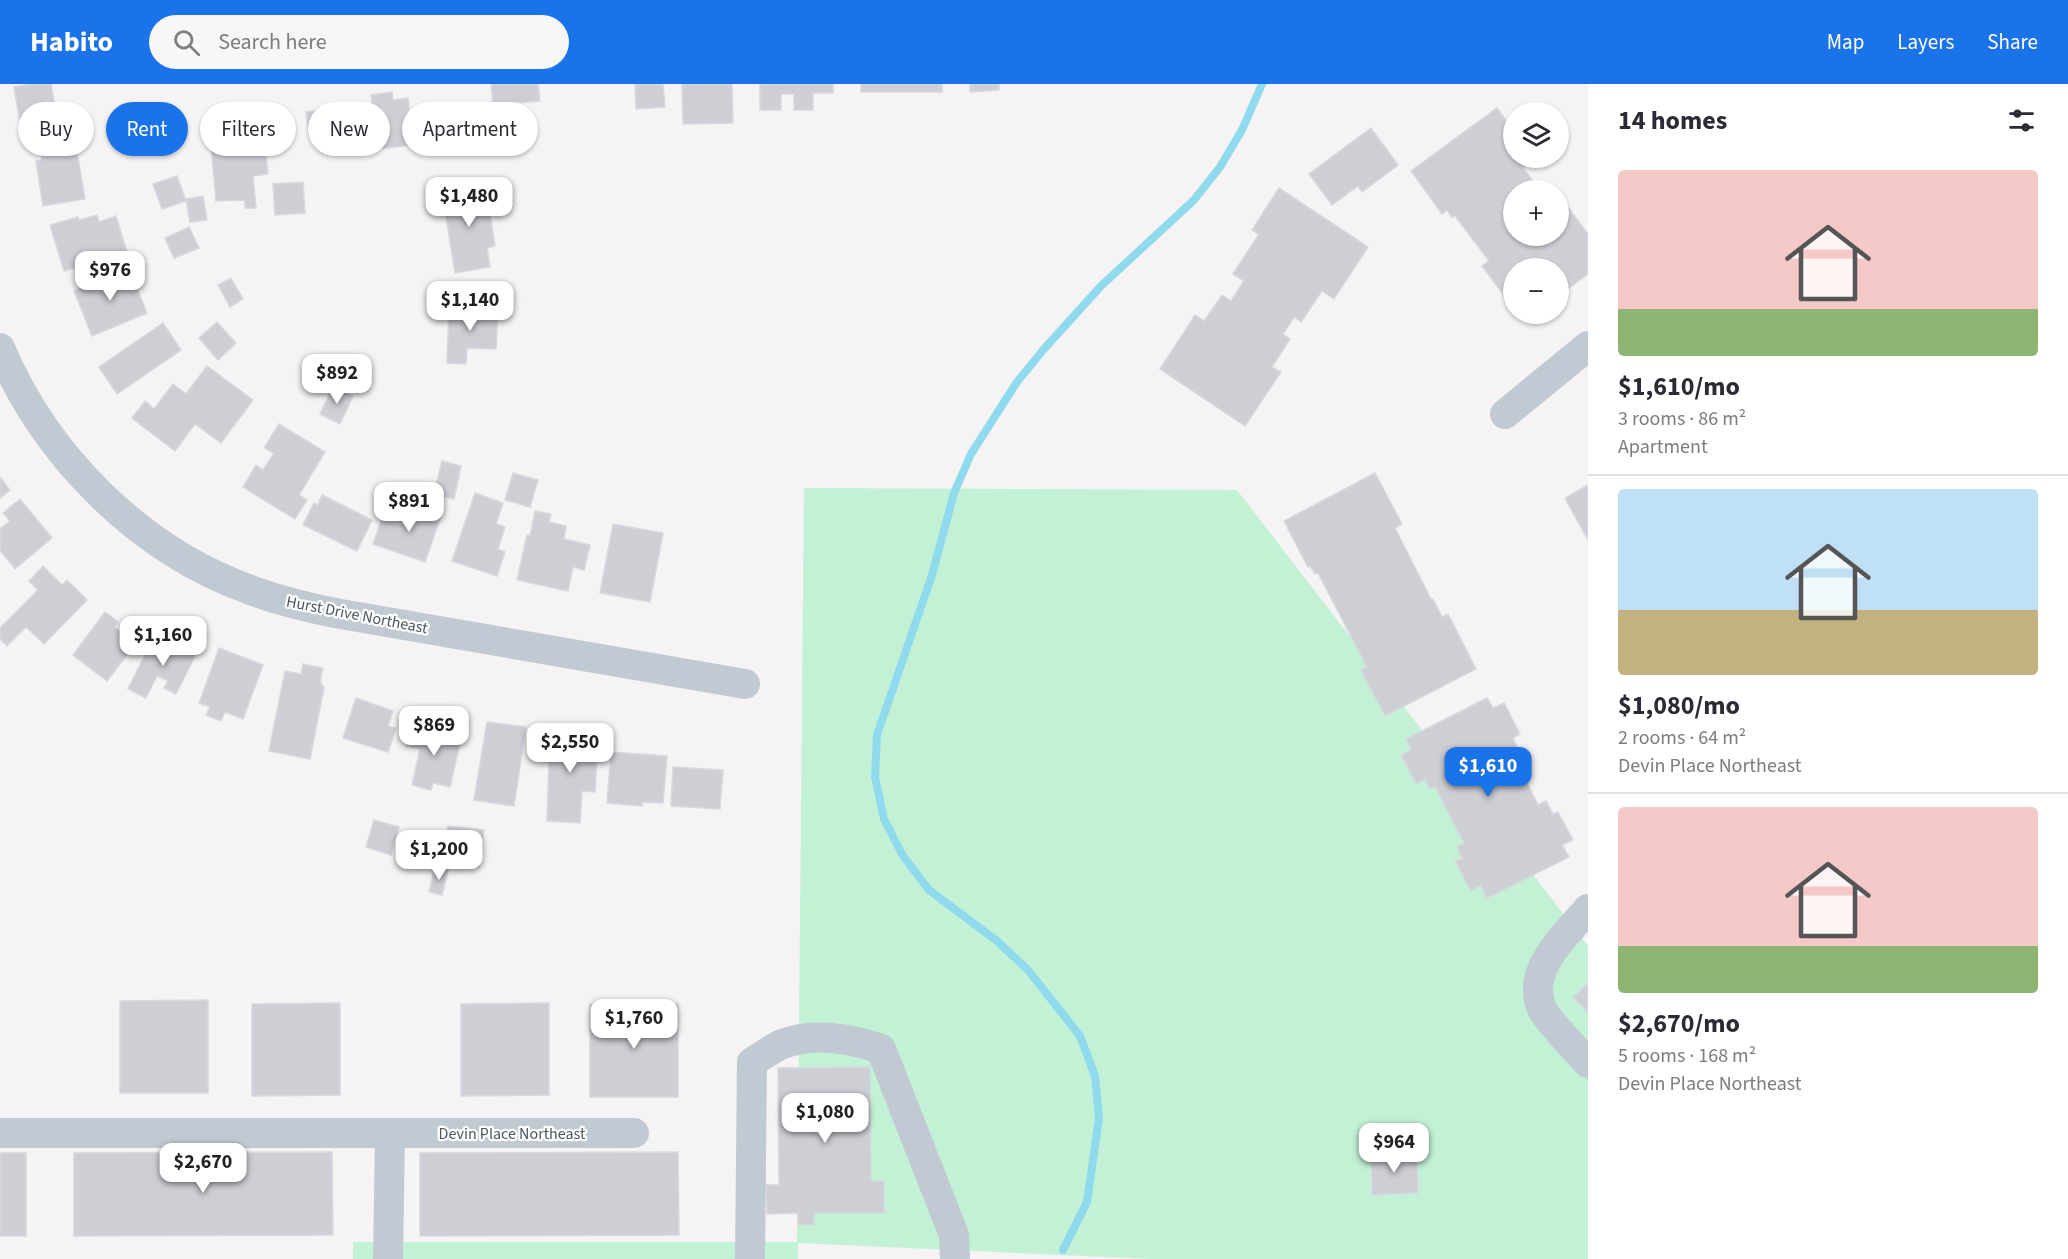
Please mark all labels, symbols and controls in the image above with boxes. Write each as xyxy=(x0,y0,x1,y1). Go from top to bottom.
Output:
search box xyxy=(149,15,569,69)
text: Habito xyxy=(30,22,113,62)
icon: search xyxy=(170,26,203,59)
text: Search here xyxy=(218,26,327,58)
text: Map xyxy=(1827,27,1864,57)
text: Layers xyxy=(1897,27,1954,57)
text: Share xyxy=(1987,27,2038,57)
chip: Buy xyxy=(18,102,94,156)
chip: Rent xyxy=(106,102,188,156)
chip: Filters xyxy=(200,102,296,156)
chip: New xyxy=(308,102,390,156)
chip: Apartment xyxy=(402,102,538,156)
map controls xyxy=(1503,102,1569,324)
button: layers xyxy=(1503,102,1569,168)
text: 14 homes xyxy=(1618,102,1727,139)
icon: filters xyxy=(2005,104,2038,137)
pin: $1,480 xyxy=(420,177,518,228)
button: + xyxy=(1503,180,1569,246)
text: $1,480 xyxy=(440,182,498,210)
icon: home xyxy=(1774,209,1882,317)
pin: $976 xyxy=(74,251,146,302)
text: $976 xyxy=(89,256,131,284)
button: − xyxy=(1503,258,1569,324)
pin: $1,140 xyxy=(421,281,519,332)
text: $1,140 xyxy=(441,286,499,314)
pin: $892 xyxy=(301,354,373,405)
text: $892 xyxy=(316,359,358,387)
text: $1,610/mo xyxy=(1618,368,1740,405)
text: 3 rooms · 86 m² xyxy=(1618,405,1746,433)
text: Apartment xyxy=(1618,433,1708,461)
pin: $891 xyxy=(373,482,445,533)
text: $891 xyxy=(388,487,430,515)
icon: home xyxy=(1774,528,1882,636)
street label: Hurst Drive Northeast xyxy=(284,590,430,640)
pin: $1,160 xyxy=(114,616,212,667)
text: $1,160 xyxy=(134,621,192,649)
text: $1,080/mo xyxy=(1618,687,1740,724)
pin: $869 xyxy=(398,706,470,757)
text: $869 xyxy=(413,711,455,739)
pin: $2,550 xyxy=(521,723,619,774)
text: 2 rooms · 64 m² xyxy=(1618,724,1746,752)
text: $2,550 xyxy=(541,728,599,756)
pin: $1,610 xyxy=(1439,747,1537,798)
text: $1,610 xyxy=(1459,752,1517,780)
text: Devin Place Northeast xyxy=(1618,752,1801,780)
pin: $1,200 xyxy=(390,830,488,881)
text: $1,200 xyxy=(410,835,468,863)
icon: home xyxy=(1774,846,1882,954)
pin: $1,760 xyxy=(585,999,683,1050)
text: $1,760 xyxy=(605,1004,663,1032)
text: $2,670/mo xyxy=(1618,1005,1740,1042)
text: 5 rooms · 168 m² xyxy=(1618,1042,1756,1070)
text: Devin Place Northeast xyxy=(1618,1070,1801,1098)
pin: $1,080 xyxy=(776,1093,874,1144)
text: $1,080 xyxy=(796,1098,854,1126)
street label: Devin Place Northeast xyxy=(439,1123,586,1145)
pin: $964 xyxy=(1358,1123,1430,1174)
text: $964 xyxy=(1373,1128,1415,1156)
pin: $2,670 xyxy=(154,1143,252,1194)
text: $2,670 xyxy=(174,1148,232,1176)

